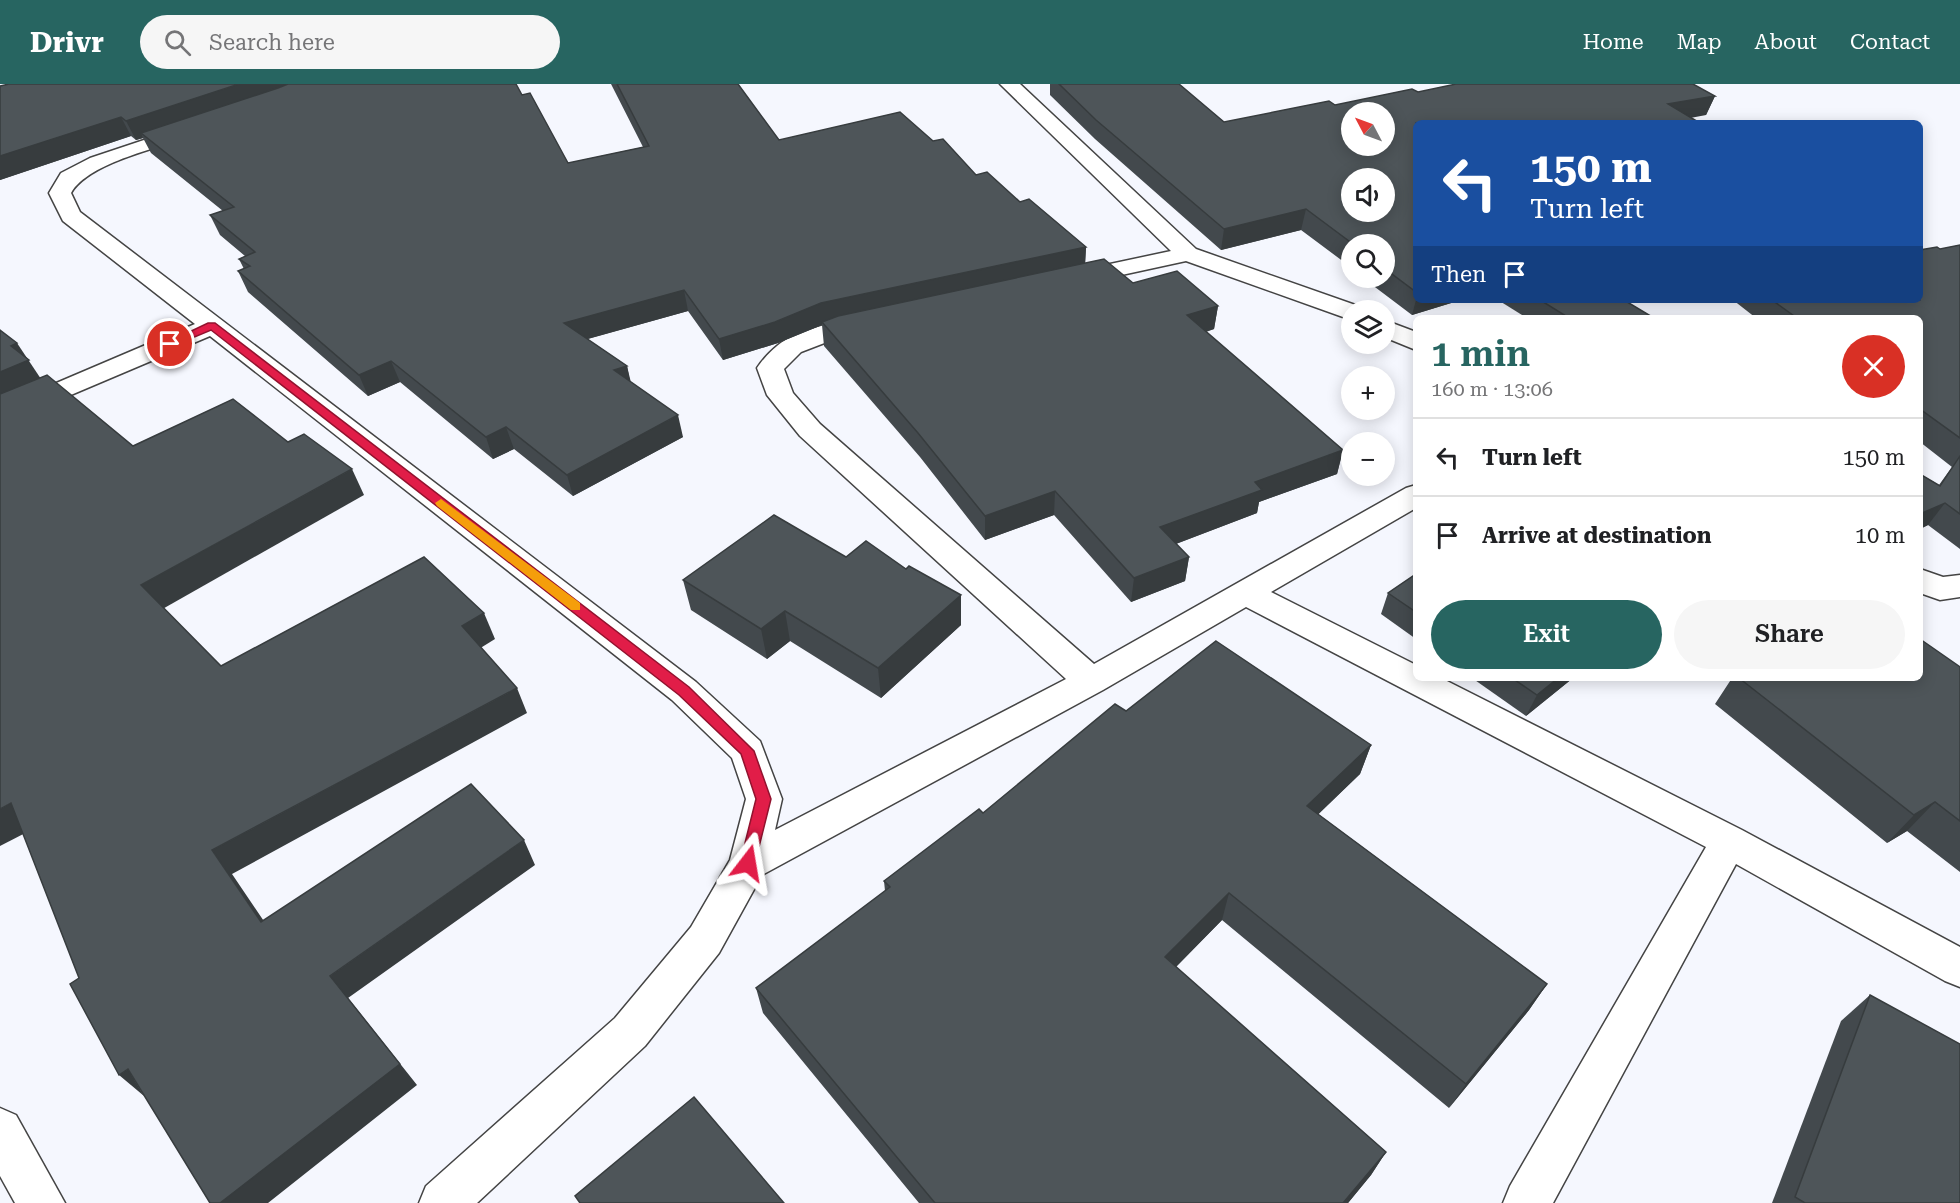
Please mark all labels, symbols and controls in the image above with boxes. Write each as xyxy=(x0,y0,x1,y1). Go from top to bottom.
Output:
search box xyxy=(140,15,560,69)
text: Drivr xyxy=(30,26,104,59)
icon: search xyxy=(161,26,194,59)
text: Search here xyxy=(209,30,335,55)
text: Home xyxy=(1583,30,1644,54)
text: Map xyxy=(1677,30,1722,54)
text: About xyxy=(1755,30,1817,54)
text: Contact xyxy=(1850,30,1930,54)
north arrow xyxy=(1341,102,1395,156)
map controls xyxy=(1341,102,1395,486)
text: 150 m xyxy=(1530,143,1652,192)
icon: left xyxy=(1431,144,1509,222)
button: sound xyxy=(1341,168,1395,222)
text: Turn left xyxy=(1530,193,1644,225)
button: search xyxy=(1341,234,1395,288)
icon: arrive xyxy=(1498,258,1531,291)
text: Then xyxy=(1431,262,1486,287)
button: layers xyxy=(1341,300,1395,354)
pin xyxy=(144,318,195,369)
icon: arrive xyxy=(153,327,186,360)
text: 1 min xyxy=(1431,333,1530,375)
button: close xyxy=(1842,335,1905,398)
button: + xyxy=(1341,366,1395,420)
text: 160 m · 13:06 xyxy=(1431,377,1553,401)
button: − xyxy=(1341,432,1395,486)
icon: left xyxy=(1431,441,1464,474)
text: Turn left xyxy=(1482,445,1582,470)
text: 150 m xyxy=(1842,445,1905,470)
icon: arrive xyxy=(1431,519,1464,552)
text: Arrive at destination xyxy=(1482,523,1711,548)
text: 10 m xyxy=(1855,523,1905,548)
button: Exit xyxy=(1431,600,1662,669)
button: Share xyxy=(1674,600,1905,669)
position arrow xyxy=(716,831,780,895)

